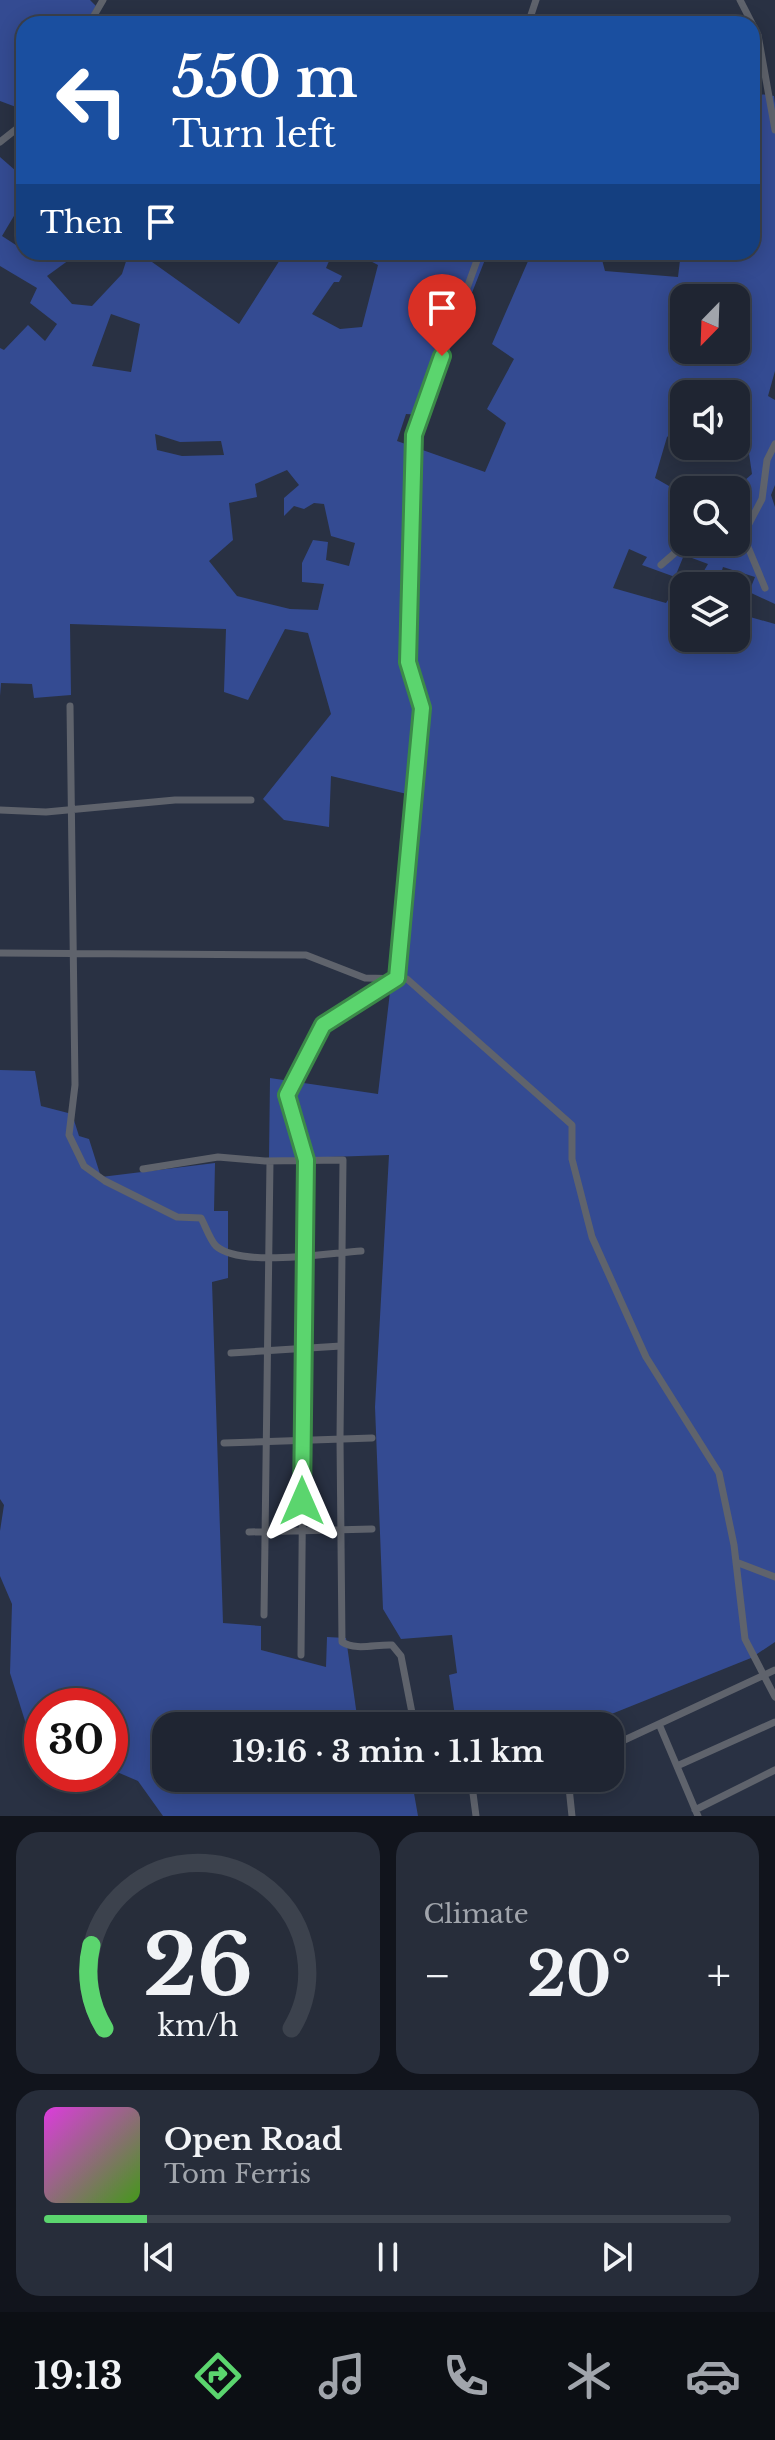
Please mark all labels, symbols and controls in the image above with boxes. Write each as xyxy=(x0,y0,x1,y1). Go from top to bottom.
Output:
text: 550 m xyxy=(172,43,358,112)
icon: left xyxy=(40,48,144,152)
text: Turn left xyxy=(172,112,336,157)
icon: arrive xyxy=(139,200,183,244)
text: Then xyxy=(40,204,123,241)
pin xyxy=(408,274,476,356)
north arrow xyxy=(670,284,750,364)
map controls xyxy=(670,284,750,652)
icon: arrive xyxy=(420,286,464,330)
button: sound xyxy=(670,380,750,460)
button: search xyxy=(670,476,750,556)
button: layers xyxy=(670,572,750,652)
position arrow xyxy=(260,1459,344,1543)
speed limit sign: 30 xyxy=(24,1688,128,1792)
text: 19:16 · 3 min · 1.1 km xyxy=(232,1733,544,1770)
text: Climate xyxy=(424,1898,529,1930)
text: 26 xyxy=(143,1914,253,2017)
text: 20° xyxy=(527,1938,631,2012)
text: − xyxy=(424,1948,451,2003)
text: + xyxy=(707,1948,731,2003)
text: km/h xyxy=(157,2008,238,2044)
text: Open Road xyxy=(164,2121,343,2158)
text: Tom Ferris xyxy=(164,2158,311,2190)
icon: previous xyxy=(137,2235,181,2279)
icon: pause xyxy=(366,2235,410,2279)
icon: next xyxy=(595,2235,639,2279)
icon: directions xyxy=(190,2348,246,2404)
icon: music xyxy=(314,2348,370,2404)
icon: phone xyxy=(438,2348,494,2404)
icon: climate xyxy=(561,2348,617,2404)
icon: car xyxy=(685,2348,741,2404)
text: 19:13 xyxy=(34,2354,123,2399)

